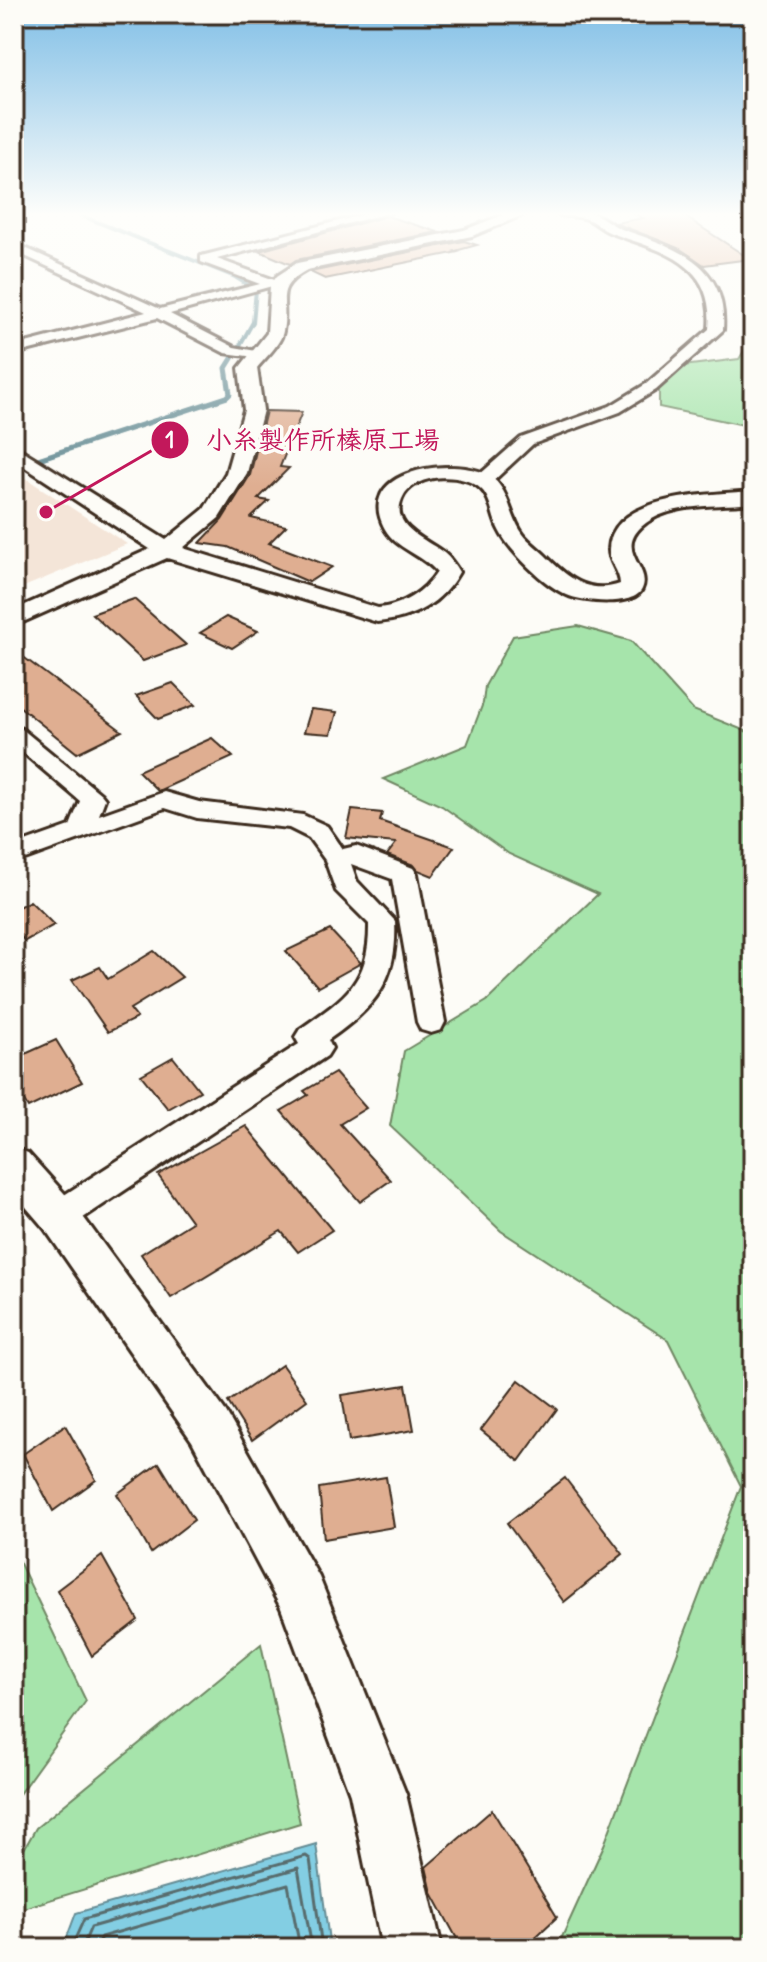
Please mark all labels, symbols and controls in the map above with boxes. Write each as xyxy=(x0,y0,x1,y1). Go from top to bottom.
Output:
callout: 小糸製作所榛原工場 xyxy=(150,415,456,465)
text: 小糸製作所榛原工場 xyxy=(206,423,440,456)
text: 1 xyxy=(165,424,175,454)

